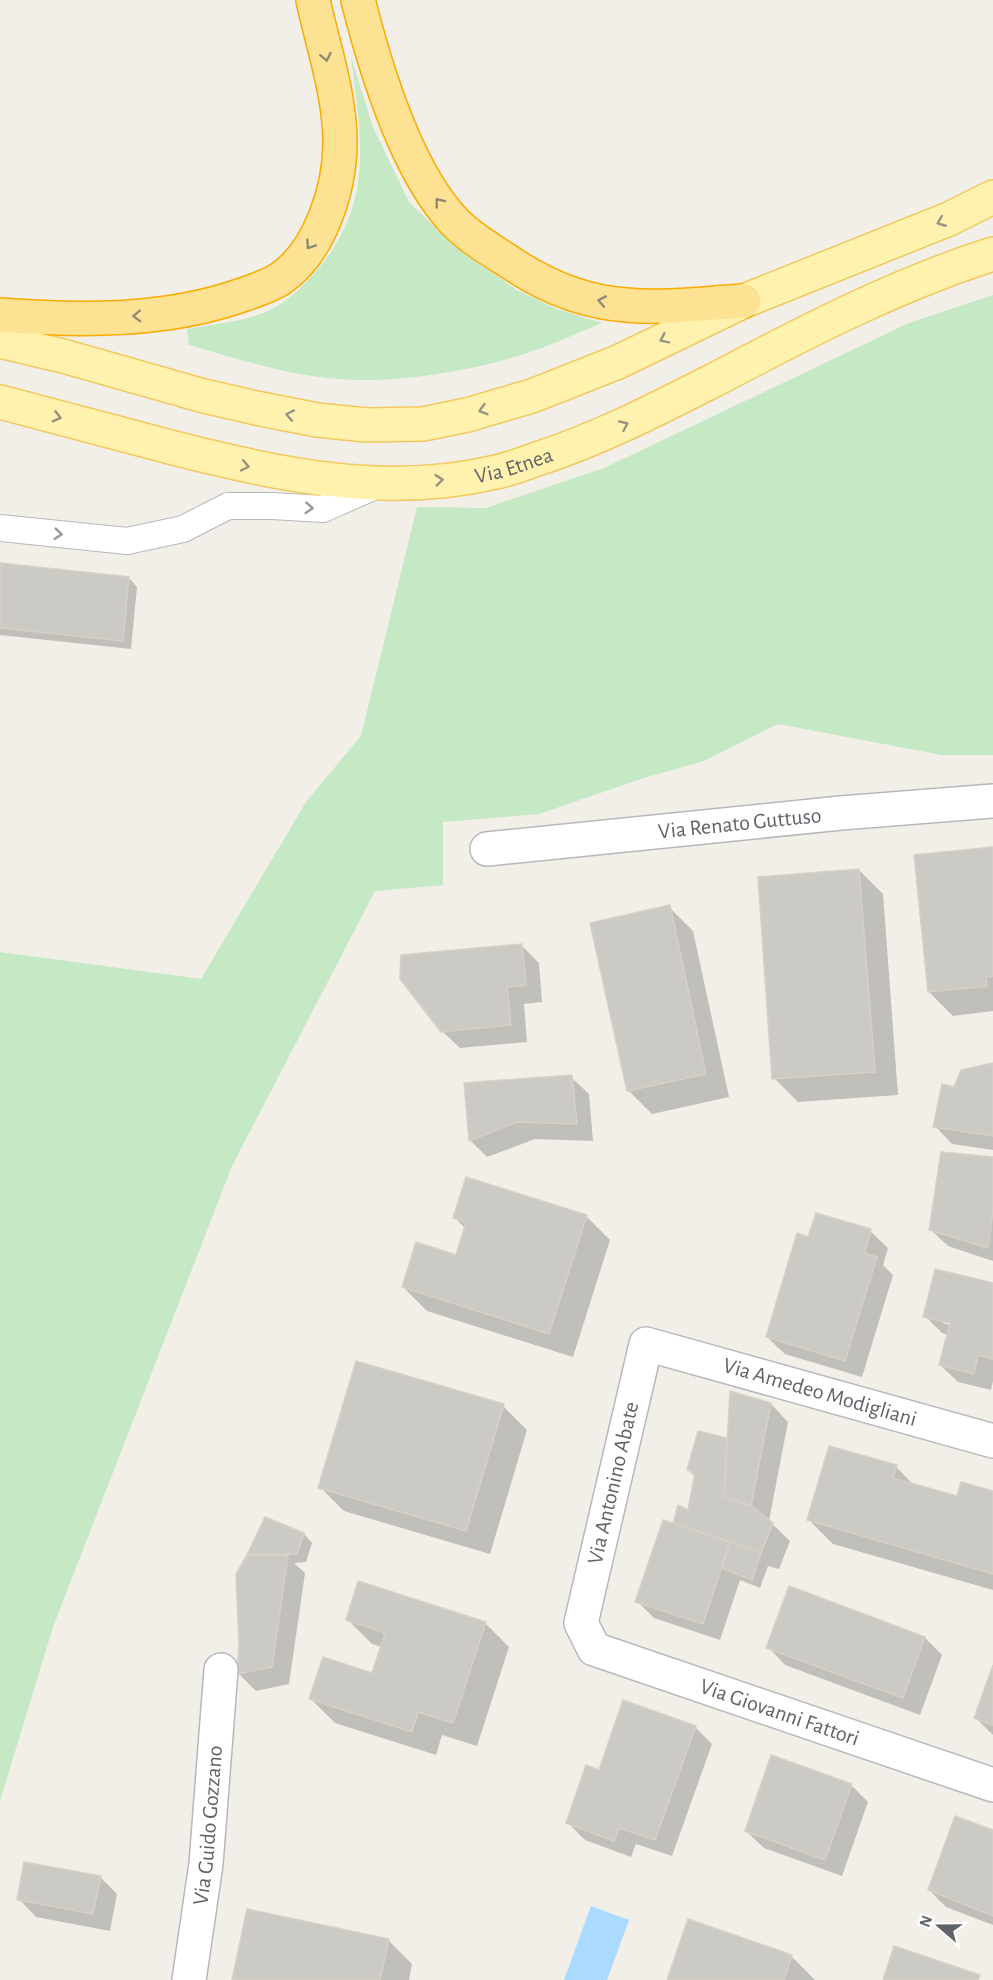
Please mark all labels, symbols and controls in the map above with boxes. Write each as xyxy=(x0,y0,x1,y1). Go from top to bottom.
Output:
one-way arrow xyxy=(319,52,332,62)
one-way arrow xyxy=(435,197,446,208)
one-way arrow xyxy=(936,215,947,227)
one-way arrow xyxy=(306,238,317,249)
one-way arrow xyxy=(598,295,608,308)
one-way arrow xyxy=(132,309,141,322)
one-way arrow xyxy=(660,332,671,344)
one-way arrow xyxy=(478,403,489,415)
one-way arrow xyxy=(286,409,296,422)
one-way arrow xyxy=(51,410,61,422)
one-way arrow xyxy=(618,420,629,432)
street label: Via Etnea xyxy=(473,444,556,487)
one-way arrow xyxy=(240,458,250,471)
one-way arrow xyxy=(434,474,443,487)
one-way arrow xyxy=(304,502,313,515)
one-way arrow xyxy=(54,527,63,540)
street label: Via Renato Guttuso xyxy=(657,804,822,843)
street label: Via Amedeo Modigliani xyxy=(721,1354,919,1430)
street label: Via Antonino Abate xyxy=(584,1400,642,1566)
street label: Via Giovanni Fattori xyxy=(697,1675,862,1750)
street label: Via Guido Gozzano xyxy=(189,1745,226,1907)
north arrow xyxy=(909,1896,969,1956)
text: N xyxy=(916,1913,935,1929)

